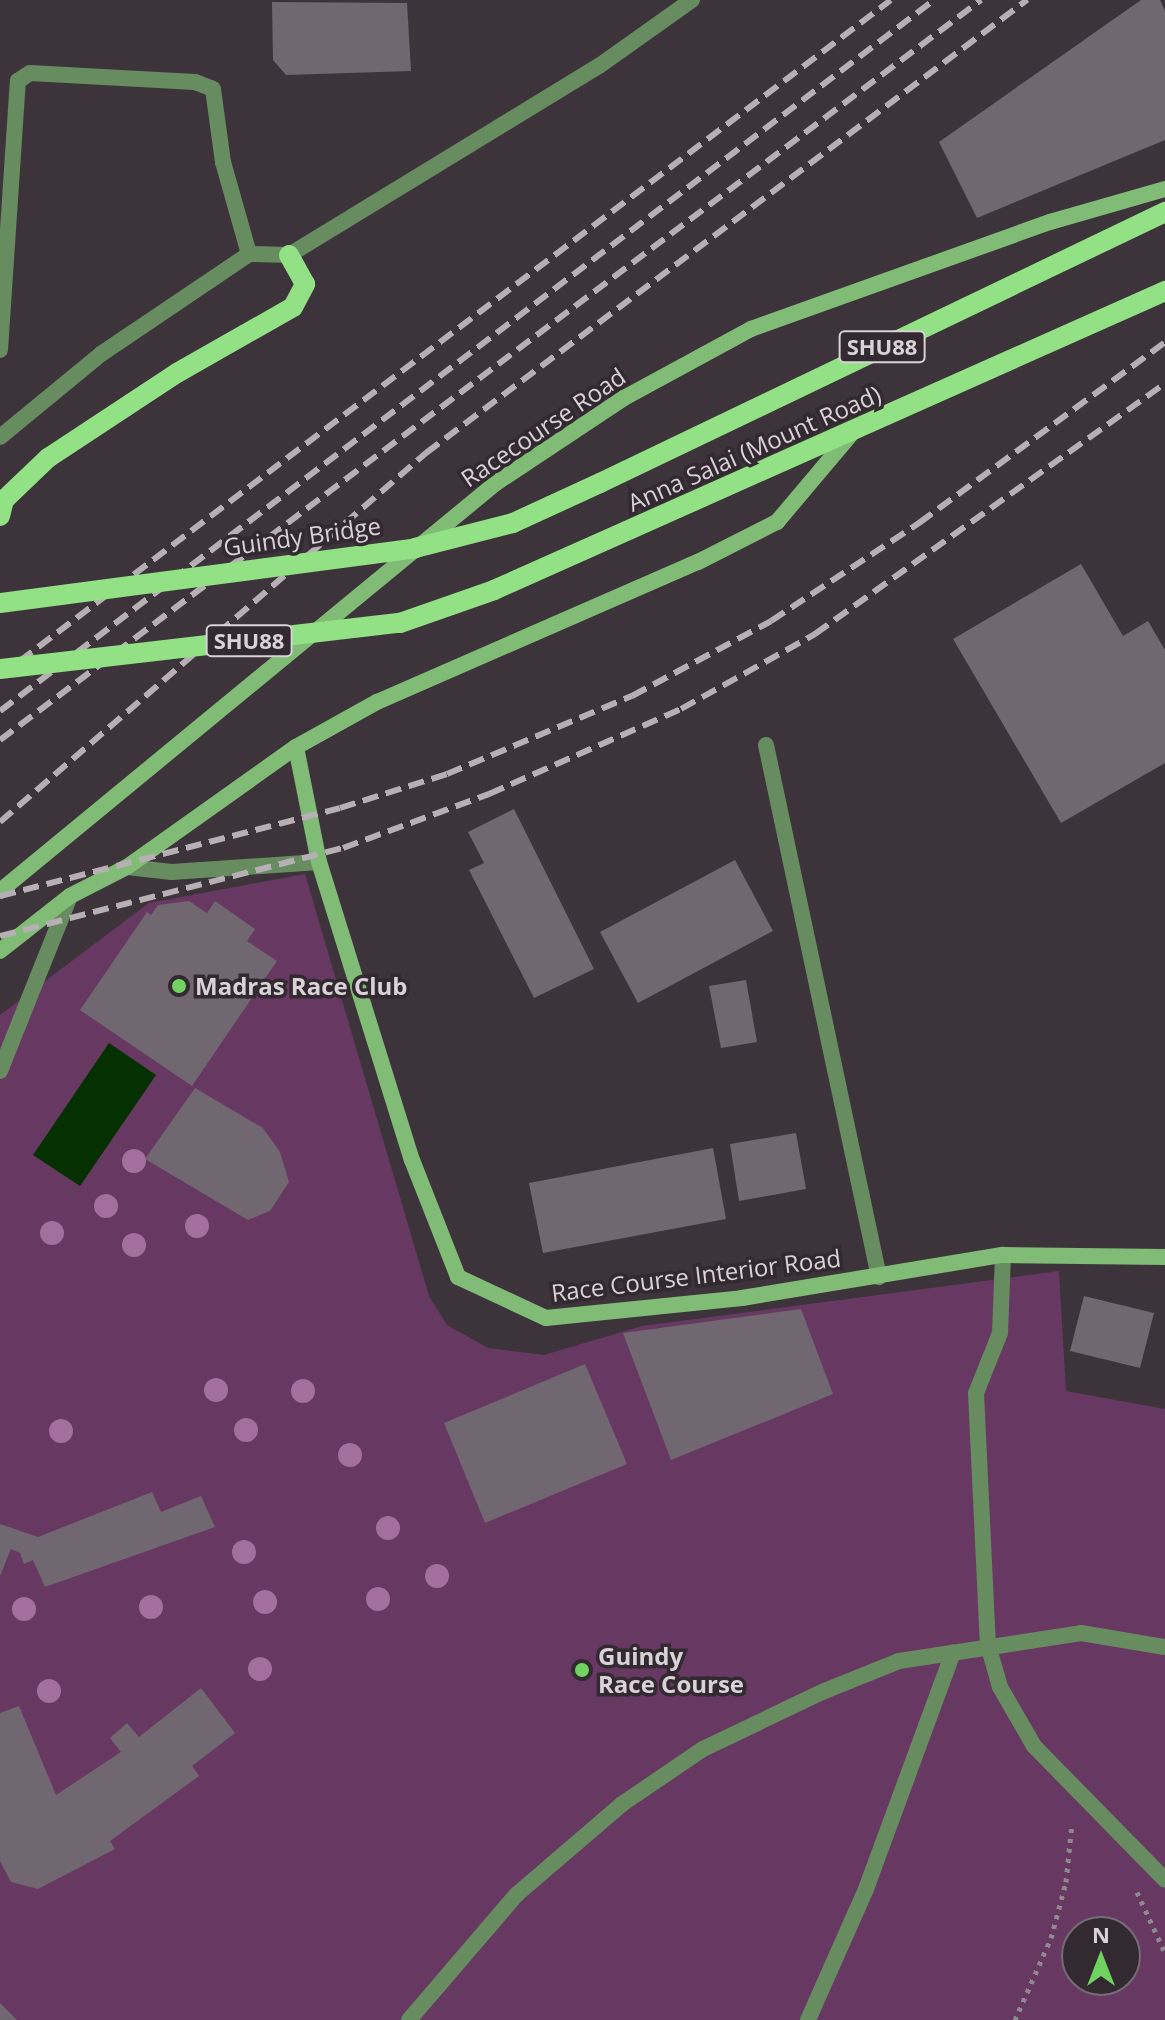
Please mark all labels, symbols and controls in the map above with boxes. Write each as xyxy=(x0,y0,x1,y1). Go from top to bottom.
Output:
road number: SHU88 xyxy=(838,329,926,365)
street label: Racecourse Road xyxy=(455,361,631,493)
street label: Anna Salai (Mount Road) xyxy=(623,379,885,517)
street label: Guindy Bridge xyxy=(222,511,382,561)
road number: SHU88 xyxy=(205,623,293,659)
place label: Madras Race Club xyxy=(195,972,408,1000)
marker: Madras Race Club xyxy=(170,977,188,995)
street label: Race Course Interior Road xyxy=(550,1243,842,1307)
place label: Guindy Race Course xyxy=(598,1642,744,1698)
marker: Guindy Race Course xyxy=(573,1661,591,1679)
north arrow xyxy=(1061,1916,1141,1996)
text: N xyxy=(1092,1919,1110,1949)

